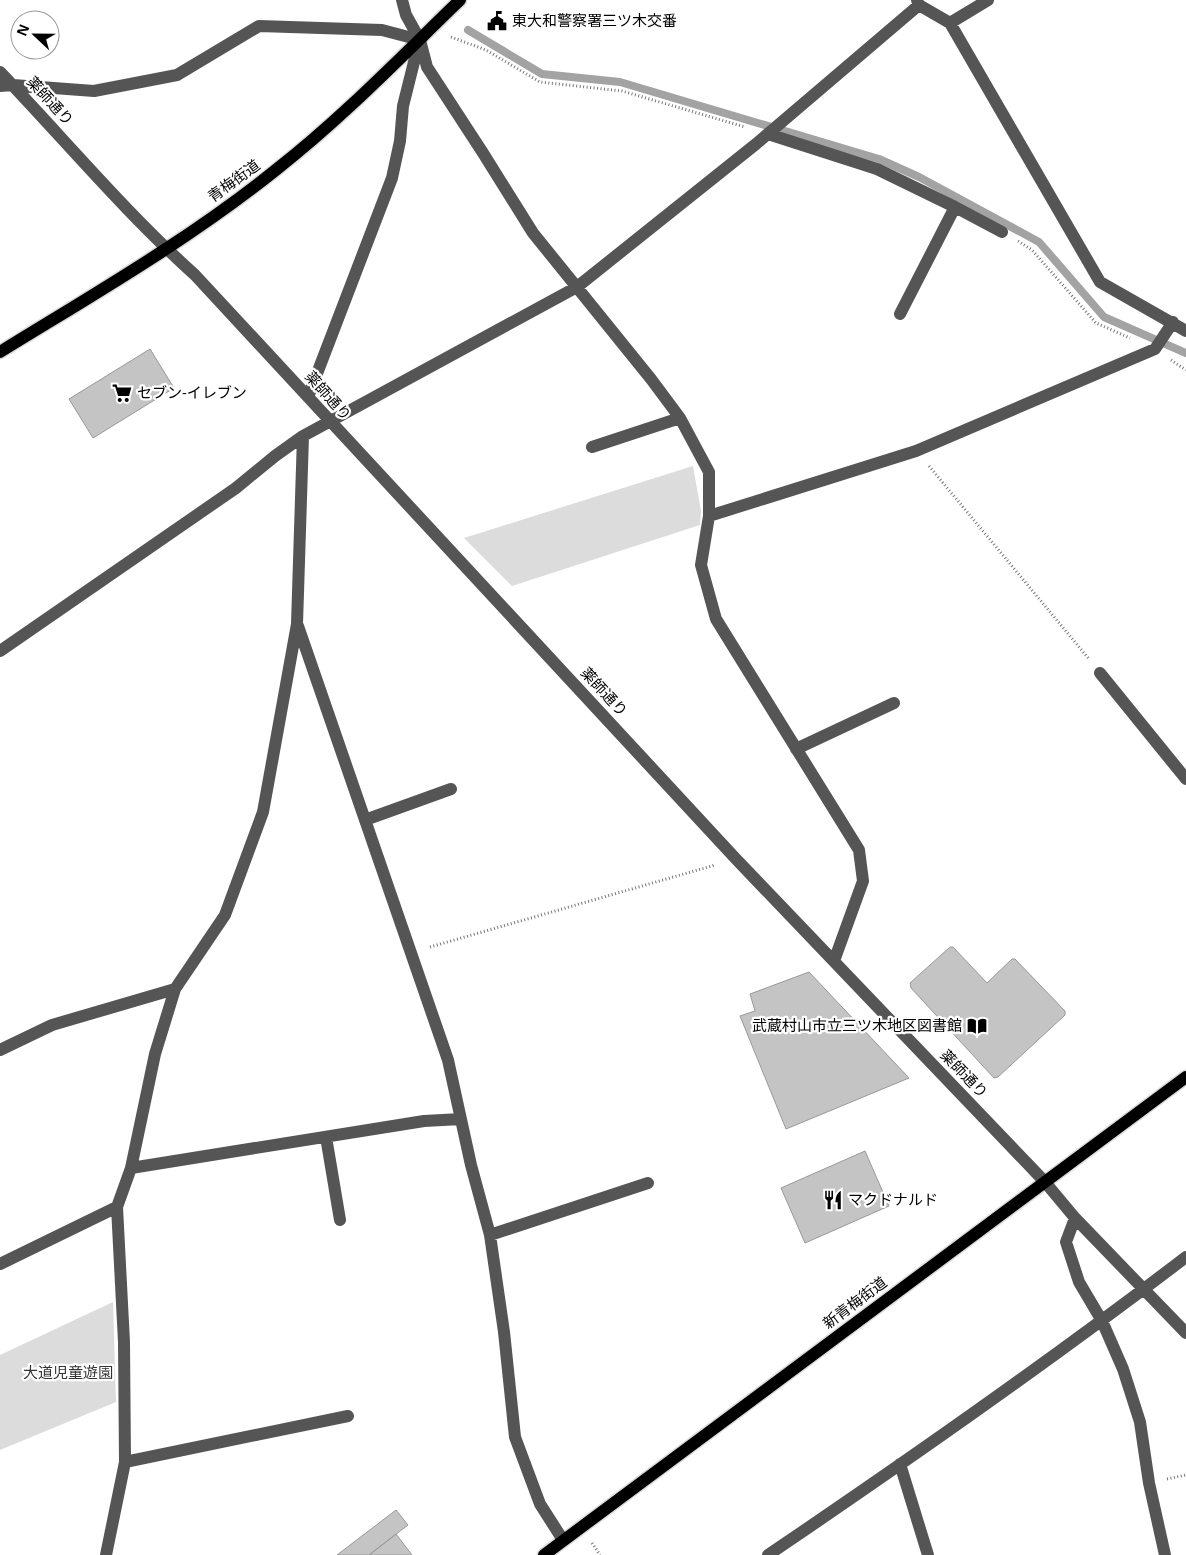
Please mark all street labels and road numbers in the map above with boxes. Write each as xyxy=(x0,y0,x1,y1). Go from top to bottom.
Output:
street label: 薬師通り xyxy=(23,72,79,129)
street label: 青梅街道 xyxy=(203,154,264,206)
street label: 薬師通り xyxy=(301,366,356,424)
street label: 薬師通り xyxy=(577,663,633,720)
street label: 薬師通り xyxy=(937,1045,993,1102)
street label: 新青梅街道 xyxy=(818,1272,890,1333)

